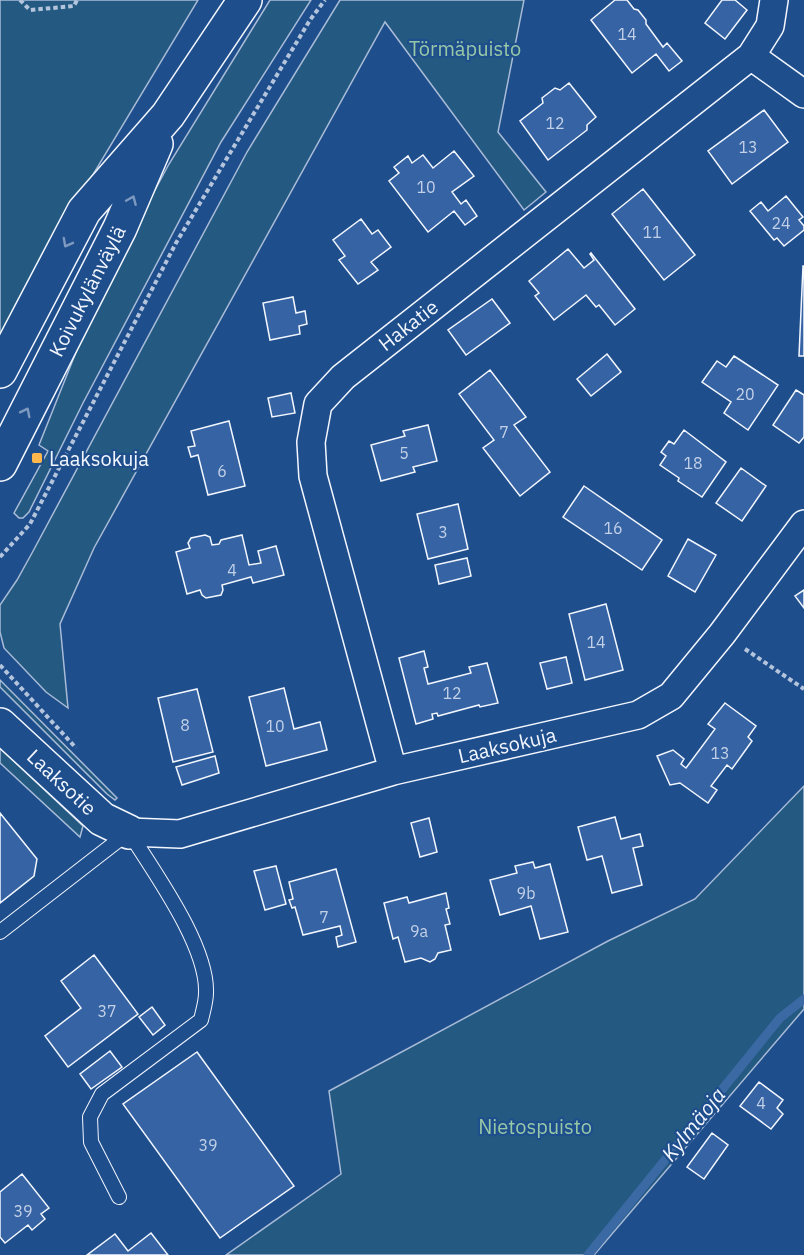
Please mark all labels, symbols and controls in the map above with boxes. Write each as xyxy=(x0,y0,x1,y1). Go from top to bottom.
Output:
house number: 14 xyxy=(617,24,637,44)
park label: Törmäpuisto xyxy=(409,35,521,62)
house number: 12 xyxy=(545,113,565,133)
house number: 13 xyxy=(738,137,758,157)
house number: 10 xyxy=(416,177,436,197)
one-way arrow xyxy=(124,195,136,206)
house number: 24 xyxy=(771,213,791,233)
street label: Koivukylänväylä xyxy=(42,221,132,361)
house number: 11 xyxy=(642,222,662,242)
one-way arrow xyxy=(63,236,75,247)
street label: Hakatie xyxy=(373,293,443,357)
house number: 20 xyxy=(735,384,755,404)
one-way arrow xyxy=(19,407,31,418)
house number: 7 xyxy=(499,422,509,442)
house number: 5 xyxy=(399,443,409,463)
place label: Laaksokuja xyxy=(49,445,149,472)
marker: Laaksokuja xyxy=(30,451,44,465)
house number: 18 xyxy=(683,453,703,473)
house number: 6 xyxy=(217,461,227,481)
house number: 16 xyxy=(603,518,623,538)
house number: 3 xyxy=(438,522,448,542)
house number: 4 xyxy=(227,560,237,580)
house number: 14 xyxy=(586,632,606,652)
house number: 12 xyxy=(442,683,462,703)
house number: 8 xyxy=(180,715,190,735)
house number: 10 xyxy=(265,716,285,736)
street label: Laaksokuja xyxy=(455,721,559,769)
street label: Laaksotie xyxy=(21,743,103,821)
house number: 13 xyxy=(710,743,730,763)
house number: 9b xyxy=(517,883,535,903)
house number: 7 xyxy=(319,907,329,927)
house number: 9a xyxy=(410,921,429,941)
house number: 37 xyxy=(97,1001,117,1021)
water label: Kylmäoja xyxy=(655,1081,731,1167)
house number: 4 xyxy=(756,1093,766,1113)
park label: Nietospuisto xyxy=(478,1113,592,1140)
house number: 39 xyxy=(198,1135,218,1155)
house number: 39 xyxy=(13,1201,33,1221)

